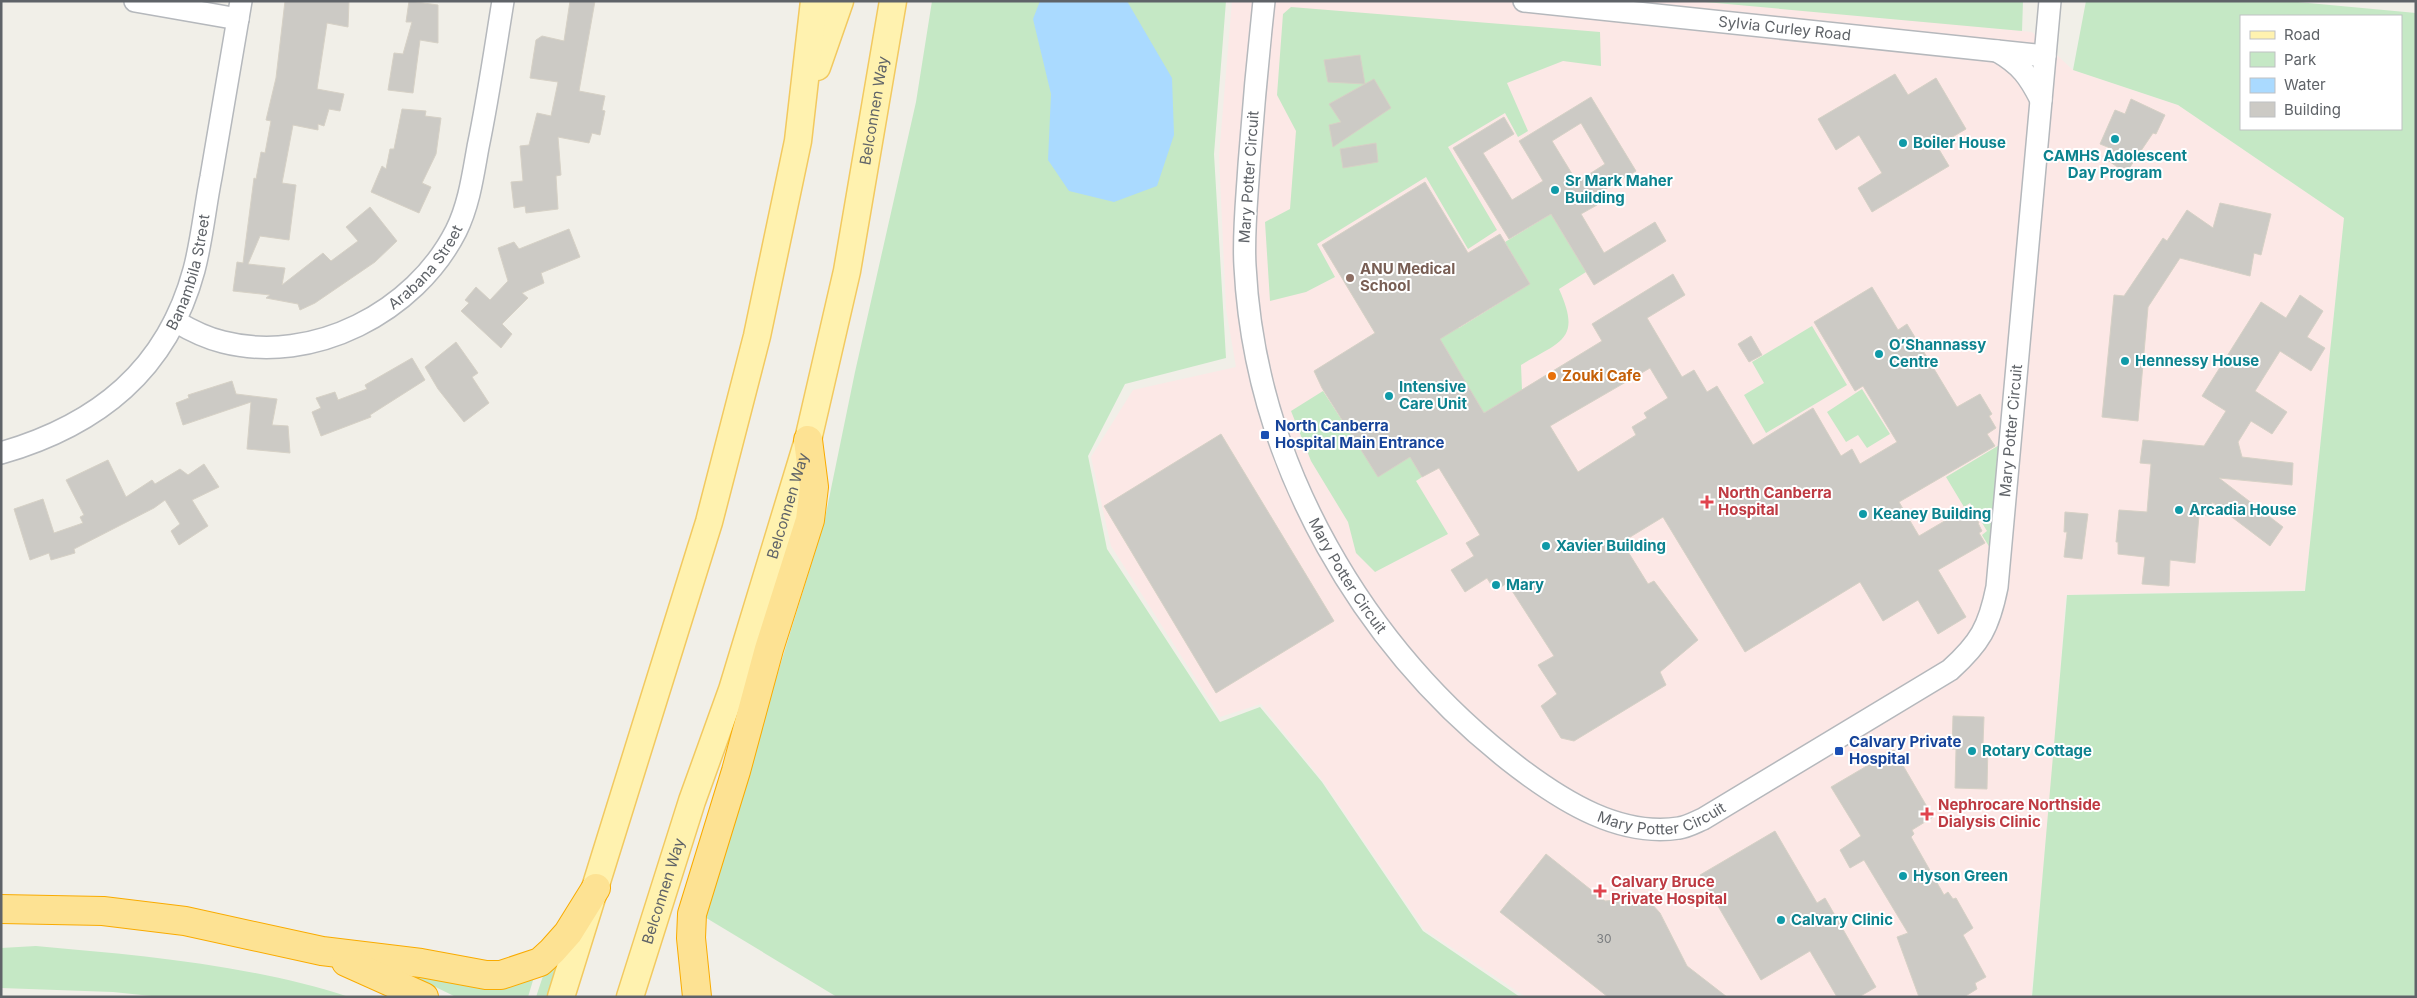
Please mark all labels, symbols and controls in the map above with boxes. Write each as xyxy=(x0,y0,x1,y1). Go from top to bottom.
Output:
street label: Sylvia Curley Road xyxy=(1717,12,1852,44)
legend xyxy=(2240,15,2402,130)
text: Road xyxy=(2284,25,2320,44)
text: Park xyxy=(2284,50,2317,69)
street label: Belconnen Way xyxy=(855,54,893,166)
text: Water xyxy=(2284,75,2326,94)
text: Building xyxy=(2284,100,2341,119)
street label: Mary Potter Circuit xyxy=(1234,110,1263,244)
place label: Boiler House xyxy=(1913,133,2006,152)
marker: CAMHS Adolescent Day Program xyxy=(2109,133,2121,145)
marker: Boiler House xyxy=(1897,137,1909,149)
place label: CAMHS Adolescent Day Program xyxy=(2043,146,2187,182)
place label: Sr Mark Maher Building xyxy=(1565,171,1673,207)
marker: Sr Mark Maher Building xyxy=(1549,184,1561,196)
street label: Banambila Street xyxy=(162,213,214,333)
street label: Arabana Street xyxy=(384,222,466,313)
place label: ANU Medical School xyxy=(1360,259,1455,295)
marker: ANU Medical School xyxy=(1344,272,1356,284)
place label: O’Shannassy Centre xyxy=(1889,335,1986,371)
marker: O’Shannassy Centre xyxy=(1873,348,1885,360)
place label: Hennessy House xyxy=(2135,351,2259,370)
marker: Hennessy House xyxy=(2119,355,2131,367)
street label: Mary Potter Circuit xyxy=(1995,364,2026,498)
place label: Zouki Cafe xyxy=(1562,366,1641,385)
marker: Zouki Cafe xyxy=(1546,370,1558,382)
place label: Intensive Care Unit xyxy=(1399,377,1467,413)
marker: Intensive Care Unit xyxy=(1383,390,1395,402)
place label: North Canberra Hospital Main Entrance xyxy=(1275,416,1445,452)
marker: North Canberra Hospital Main Entrance xyxy=(1259,429,1271,441)
street label: Belconnen Way xyxy=(762,450,813,561)
place label: North Canberra Hospital xyxy=(1718,483,1832,519)
marker: North Canberra Hospital xyxy=(1700,495,1714,509)
place label: Arcadia House xyxy=(2189,500,2297,519)
place label: Keaney Building xyxy=(1873,504,1991,523)
marker: Arcadia House xyxy=(2173,504,2185,516)
marker: Keaney Building xyxy=(1857,508,1869,520)
street label: Mary Potter Circuit xyxy=(1305,514,1391,637)
place label: Xavier Building xyxy=(1556,536,1666,555)
marker: Xavier Building xyxy=(1540,540,1552,552)
place label: Mary xyxy=(1506,575,1544,594)
marker: Mary xyxy=(1490,579,1502,591)
place label: Calvary Private Hospital xyxy=(1849,732,1961,768)
place label: Rotary Cottage xyxy=(1982,741,2092,760)
marker: Calvary Private Hospital xyxy=(1833,745,1845,757)
marker: Rotary Cottage xyxy=(1966,745,1978,757)
place label: Nephrocare Northside Dialysis Clinic xyxy=(1938,795,2101,831)
street label: Mary Potter Circuit xyxy=(1595,798,1729,838)
marker: Nephrocare Northside Dialysis Clinic xyxy=(1920,807,1934,821)
street label: Belconnen Way xyxy=(637,835,689,946)
place label: Hyson Green xyxy=(1913,866,2008,885)
marker: Hyson Green xyxy=(1897,870,1909,882)
place label: Calvary Bruce Private Hospital xyxy=(1611,872,1727,908)
marker: Calvary Bruce Private Hospital xyxy=(1593,884,1607,898)
place label: Calvary Clinic xyxy=(1791,910,1893,929)
marker: Calvary Clinic xyxy=(1775,914,1787,926)
house number: 30 xyxy=(1597,931,1611,946)

